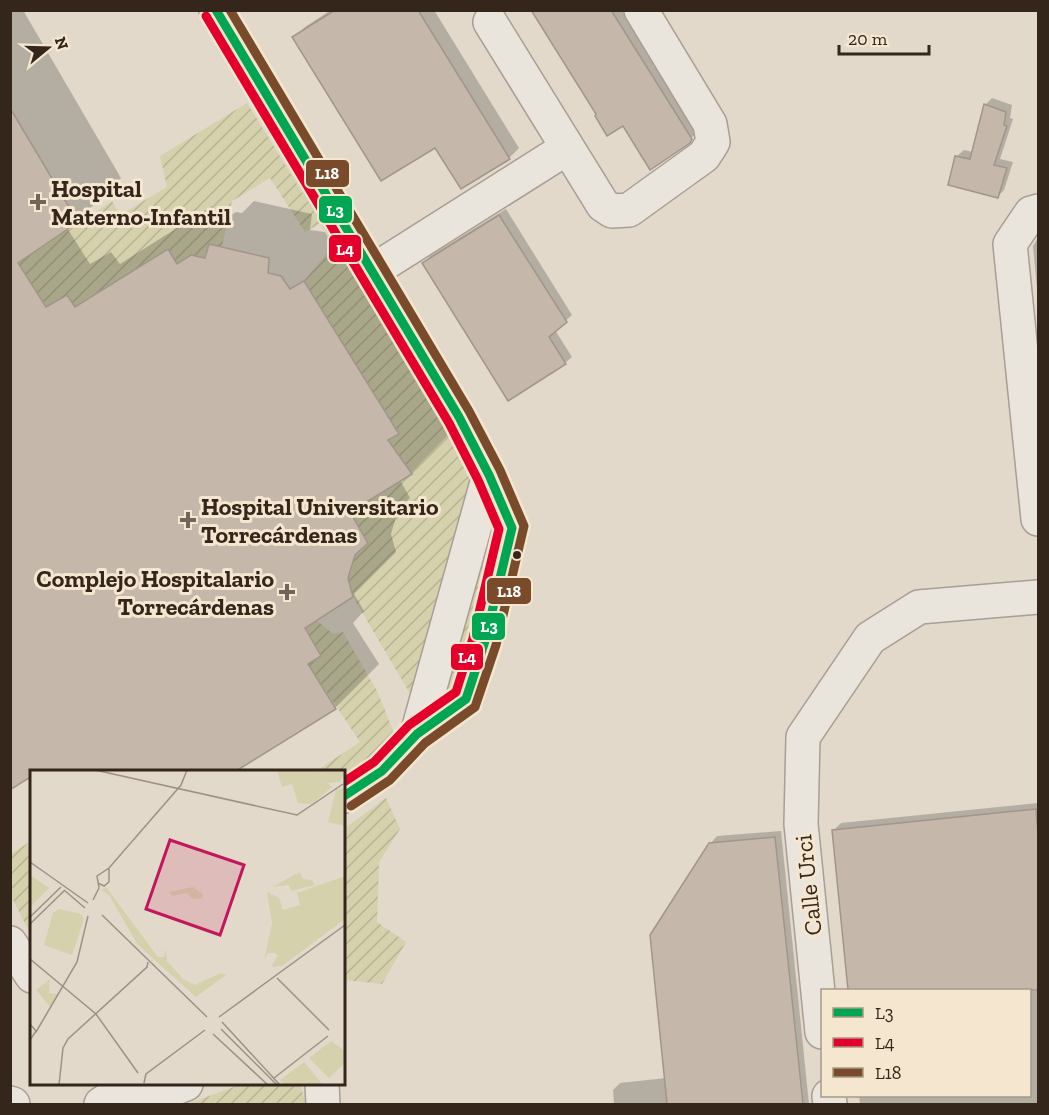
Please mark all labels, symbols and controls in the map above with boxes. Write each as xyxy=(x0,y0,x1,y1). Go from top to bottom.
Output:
north arrow xyxy=(18,18,78,78)
scale bar xyxy=(839,18,929,56)
text: 20 m xyxy=(848,28,888,50)
text: N xyxy=(51,34,73,52)
line badge: L18 xyxy=(305,159,350,188)
text: L18 xyxy=(315,164,339,183)
place label: Hospital Materno-Infantil xyxy=(51,174,231,231)
marker: Hospital Materno-Infantil xyxy=(29,193,47,211)
line badge: L3 xyxy=(318,195,353,224)
text: L3 xyxy=(326,201,344,220)
line badge: L4 xyxy=(328,234,362,263)
text: L4 xyxy=(336,240,354,259)
place label: Hospital Universitario Torrecárdenas xyxy=(201,492,439,549)
marker: Hospital Universitario Torrecárdenas xyxy=(179,511,197,529)
unlabelled marker xyxy=(511,549,523,561)
place label: Complejo Hospitalario Torrecárdenas xyxy=(36,564,274,621)
line badge: L18 xyxy=(486,577,532,605)
text: L18 xyxy=(497,582,521,601)
marker: Complejo Hospitalario Torrecárdenas xyxy=(278,583,296,601)
line badge: L3 xyxy=(471,612,506,641)
text: L3 xyxy=(480,617,498,636)
line badge: L4 xyxy=(450,643,484,671)
text: L4 xyxy=(458,648,476,667)
inset map xyxy=(30,770,345,1085)
street label: Calle Urci xyxy=(788,833,828,937)
legend xyxy=(821,989,1031,1097)
text: L3 xyxy=(875,1002,894,1024)
text: L4 xyxy=(875,1032,895,1054)
text: L18 xyxy=(875,1062,901,1084)

